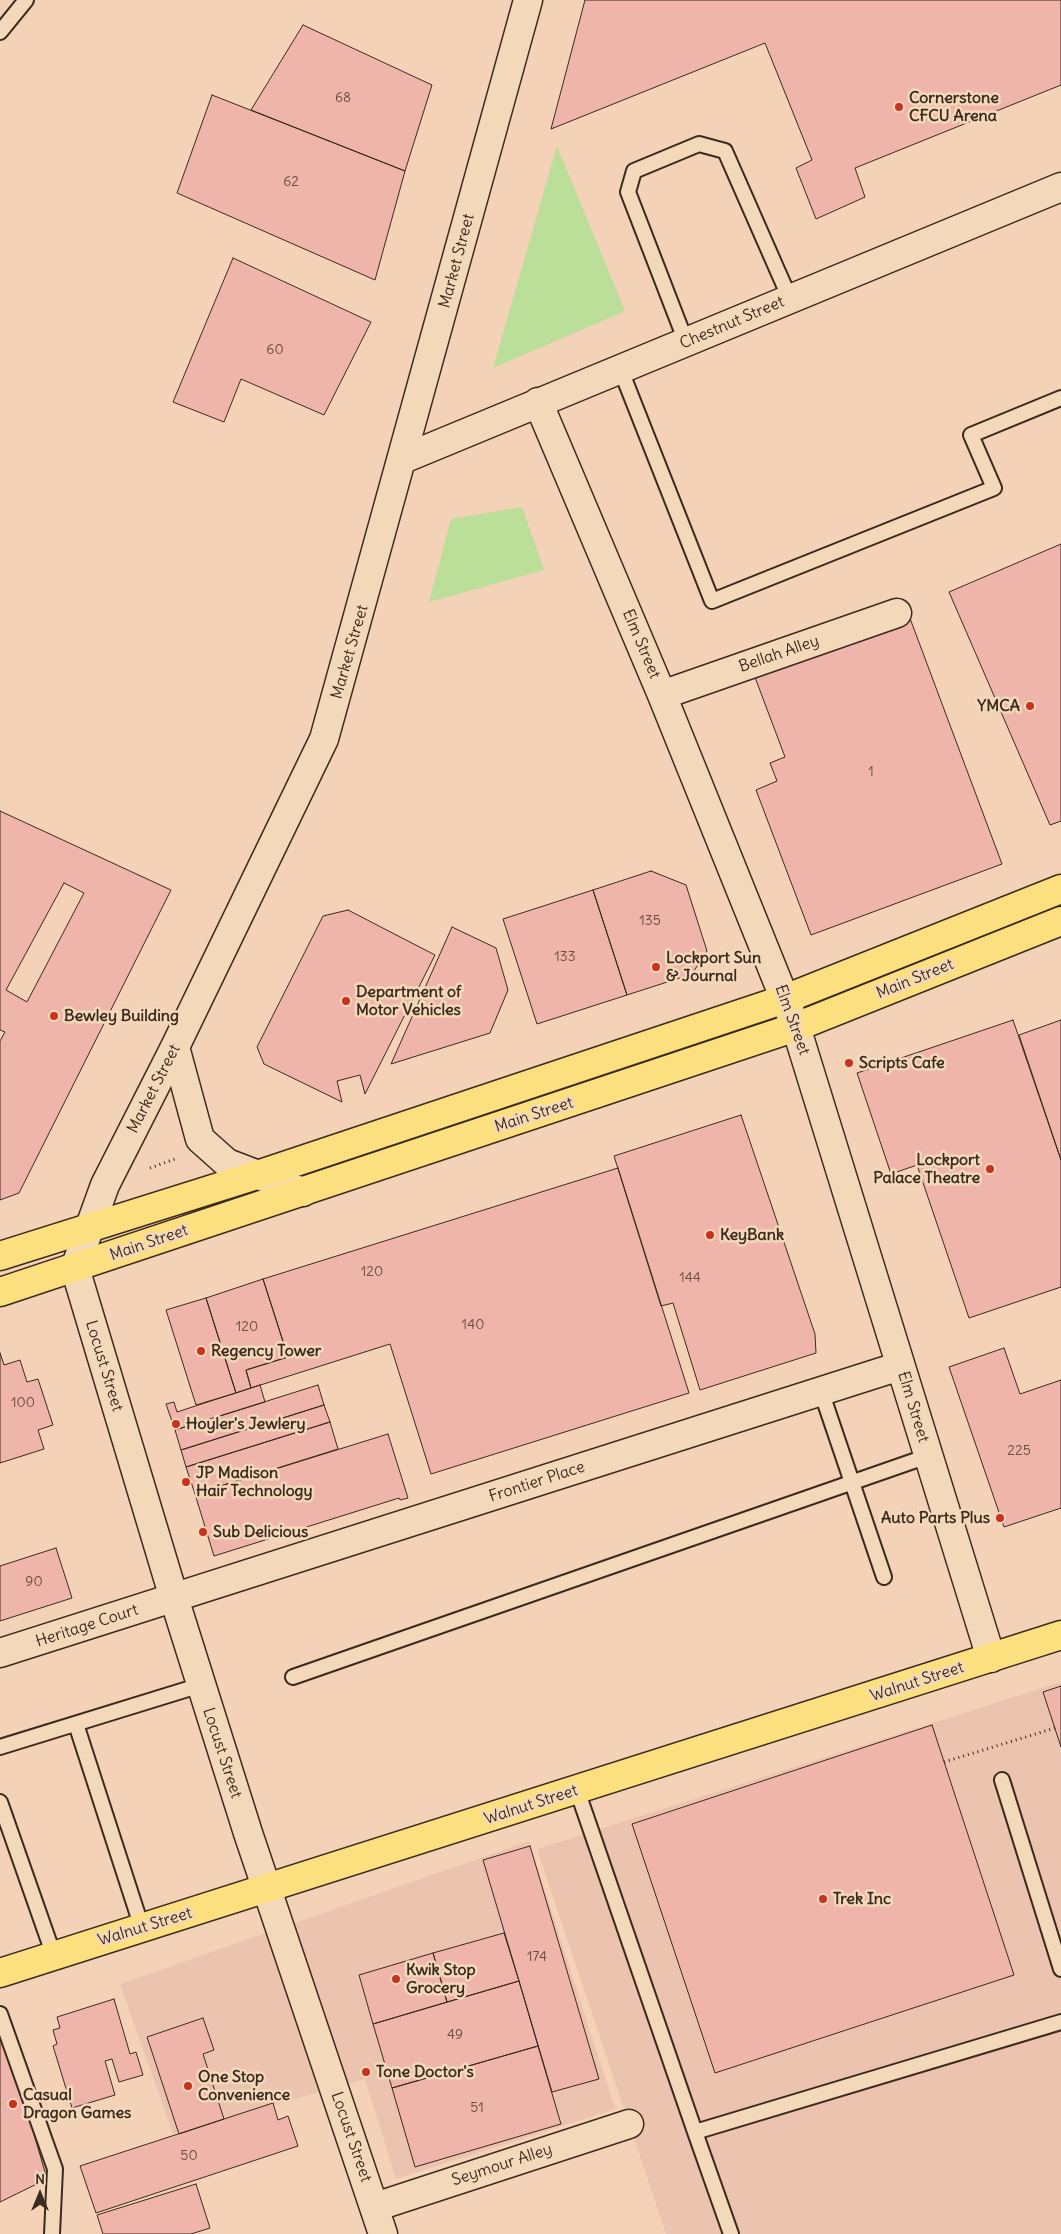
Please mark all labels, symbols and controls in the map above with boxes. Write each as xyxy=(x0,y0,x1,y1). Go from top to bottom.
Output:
place label: Cornerstone CFCU Arena xyxy=(909,88,999,126)
house number: 68 xyxy=(335,90,351,106)
marker: Cornerstone CFCU Arena xyxy=(893,101,905,113)
house number: 62 xyxy=(283,174,299,190)
street label: Market Street xyxy=(435,212,479,310)
street label: Chestnut Street xyxy=(677,292,787,354)
house number: 60 xyxy=(266,342,284,358)
street label: Market Street xyxy=(327,603,373,701)
street label: Elm Street xyxy=(618,606,664,682)
street label: Bellah Alley xyxy=(736,631,822,677)
place label: YMCA xyxy=(977,696,1020,716)
marker: YMCA xyxy=(1024,700,1036,712)
house number: 1 xyxy=(868,764,874,780)
house number: 135 xyxy=(639,913,661,929)
place label: Lockport Sun & Journal xyxy=(666,948,761,986)
house number: 133 xyxy=(554,949,576,965)
street label: Main Street xyxy=(874,955,956,1003)
marker: Lockport Sun & Journal xyxy=(650,961,662,973)
place label: Department of Motor Vehicles xyxy=(356,982,461,1020)
street label: Elm Street xyxy=(770,982,814,1058)
marker: Department of Motor Vehicles xyxy=(340,995,352,1007)
place label: Bewley Building xyxy=(64,1006,179,1026)
marker: Bewley Building xyxy=(48,1010,60,1022)
street label: Market Street xyxy=(123,1041,185,1137)
place label: Scripts Cafe xyxy=(859,1053,945,1073)
marker: Scripts Cafe xyxy=(843,1057,855,1069)
street label: Main Street xyxy=(492,1093,576,1137)
place label: Lockport Palace Theatre xyxy=(873,1150,980,1188)
marker: Lockport Palace Theatre xyxy=(984,1163,996,1175)
street label: Main Street xyxy=(107,1221,191,1265)
place label: KeyBank xyxy=(720,1225,784,1245)
marker: KeyBank xyxy=(704,1229,716,1241)
house number: 120 xyxy=(361,1264,383,1280)
house number: 144 xyxy=(679,1270,701,1286)
house number: 140 xyxy=(462,1317,484,1333)
street label: Locust Street xyxy=(81,1318,127,1414)
house number: 120 xyxy=(236,1319,258,1335)
place label: Regency Tower xyxy=(211,1341,321,1361)
marker: Regency Tower xyxy=(195,1345,207,1357)
street label: Elm Street xyxy=(893,1369,933,1445)
house number: 100 xyxy=(11,1395,35,1411)
place label: Hoyler's Jewlery xyxy=(186,1414,306,1434)
marker: Hoyler's Jewlery xyxy=(170,1418,182,1430)
house number: 225 xyxy=(1007,1443,1031,1459)
street label: Frontier Place xyxy=(487,1457,587,1507)
place label: JP Madison Hair Technology xyxy=(196,1463,313,1501)
marker: JP Madison Hair Technology xyxy=(180,1476,192,1488)
place label: Auto Parts Plus xyxy=(881,1508,990,1528)
marker: Auto Parts Plus xyxy=(994,1512,1006,1524)
place label: Sub Delicious xyxy=(213,1522,308,1542)
marker: Sub Delicious xyxy=(197,1526,209,1538)
house number: 90 xyxy=(25,1574,43,1590)
street label: Heritage Court xyxy=(33,1600,141,1652)
street label: Walnut Street xyxy=(868,1658,966,1706)
street label: Locust Street xyxy=(198,1705,246,1801)
street label: Walnut Street xyxy=(482,1781,580,1829)
place label: Trek Inc xyxy=(833,1889,891,1909)
marker: Trek Inc xyxy=(817,1893,829,1905)
street label: Walnut Street xyxy=(96,1904,194,1950)
house number: 174 xyxy=(527,1949,547,1965)
place label: Kwik Stop Grocery xyxy=(406,1960,476,1998)
marker: Kwik Stop Grocery xyxy=(390,1973,402,1985)
house number: 49 xyxy=(447,2027,463,2043)
place label: Tone Doctor's xyxy=(376,2062,474,2082)
marker: Tone Doctor's xyxy=(360,2066,372,2078)
place label: One Stop Convenience xyxy=(198,2067,290,2105)
marker: One Stop Convenience xyxy=(182,2080,194,2092)
place label: Casual Dragon Games xyxy=(23,2085,131,2123)
street label: Locust Street xyxy=(327,2089,375,2185)
marker: Casual Dragon Games xyxy=(7,2098,19,2110)
house number: 51 xyxy=(470,2100,484,2116)
street label: Seymour Alley xyxy=(449,2140,555,2190)
house number: 50 xyxy=(180,2148,198,2164)
north arrow xyxy=(15,2169,65,2219)
text: N xyxy=(35,2170,45,2188)

